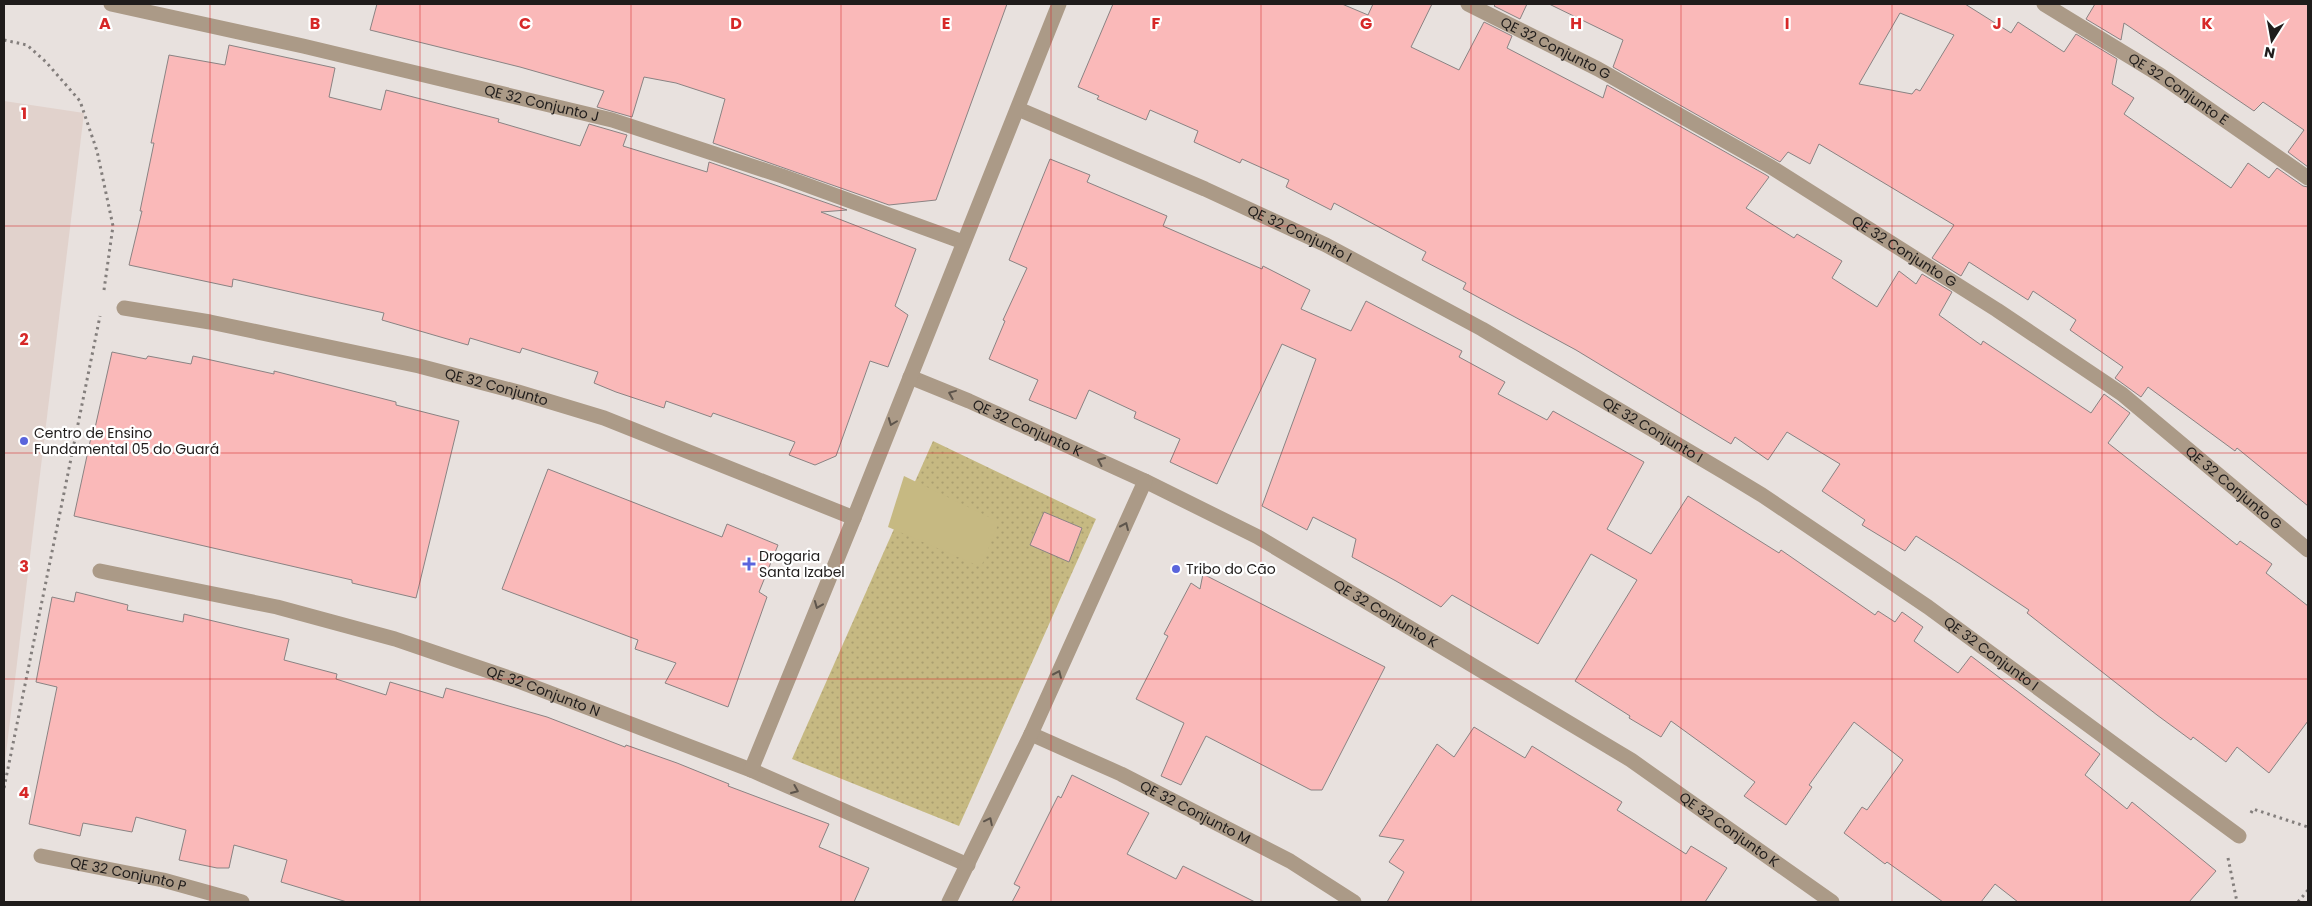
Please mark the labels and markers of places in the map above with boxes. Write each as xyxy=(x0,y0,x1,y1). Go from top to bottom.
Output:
place label: Centro de Ensino Fundamental 05 do Guará xyxy=(34,423,219,459)
marker: Centro de Ensino Fundamental 05 do Guará xyxy=(18,435,30,447)
place label: Drogaria Santa Izabel xyxy=(759,546,845,582)
marker: Drogaria Santa Izabel xyxy=(743,558,755,570)
place label: Tribo do Cão xyxy=(1186,559,1276,579)
marker: Tribo do Cão xyxy=(1170,563,1182,575)

